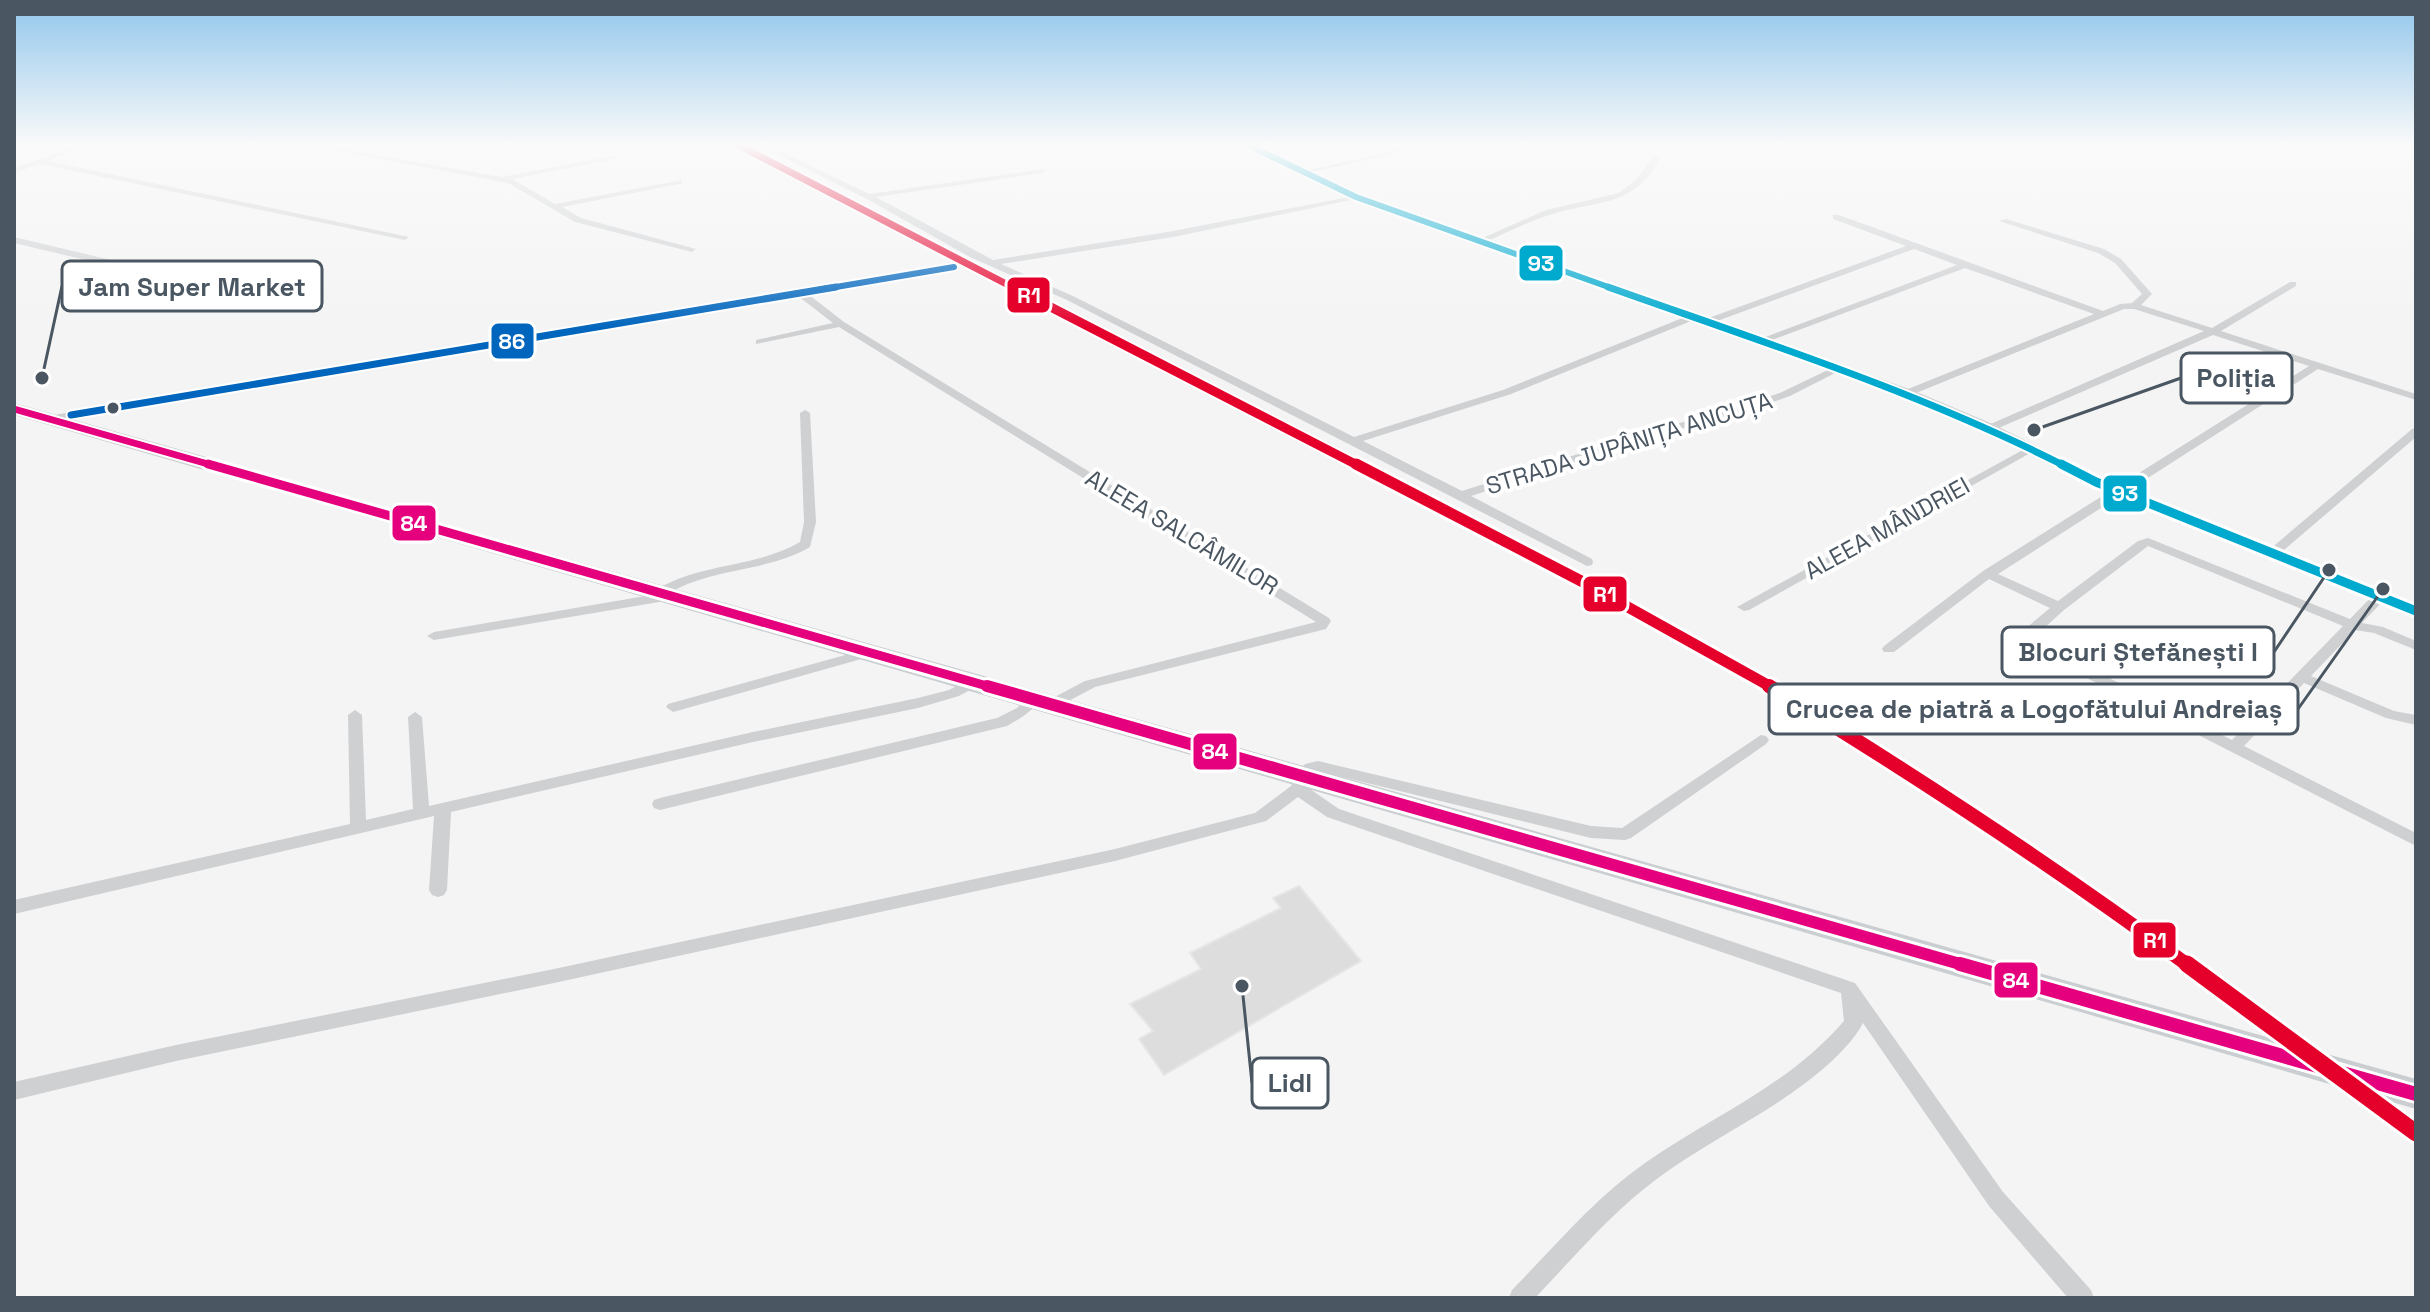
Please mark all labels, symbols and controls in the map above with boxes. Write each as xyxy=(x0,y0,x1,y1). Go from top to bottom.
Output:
line badge: 93 xyxy=(1518,244,1564,282)
text: 93 xyxy=(1528,249,1554,277)
callout: Jam Super Market xyxy=(62,261,322,311)
text: Jam Super Market xyxy=(78,270,306,304)
line badge: R1 xyxy=(1006,276,1051,314)
text: R1 xyxy=(1017,281,1041,309)
line badge: 86 xyxy=(490,322,535,360)
text: 86 xyxy=(499,327,525,355)
callout: Poliția xyxy=(2181,353,2292,403)
text: Poliția xyxy=(2197,361,2275,395)
street label: STRADA JUPÂNIȚA ANCUȚA xyxy=(1482,385,1776,501)
unlabelled marker xyxy=(105,400,121,416)
street label: ALEEA SALCÂMILOR xyxy=(1080,462,1284,602)
street label: ALEEA MÂNDRIEI xyxy=(1799,470,1975,586)
line badge: 93 xyxy=(2102,474,2148,513)
text: 93 xyxy=(2112,479,2138,507)
line badge: 84 xyxy=(391,504,437,542)
text: 84 xyxy=(400,509,428,537)
line badge: R1 xyxy=(1582,575,1628,613)
text: R1 xyxy=(1593,580,1617,608)
callout: Blocuri Ștefănești I xyxy=(2002,627,2274,677)
text: Blocuri Ștefănești I xyxy=(2018,635,2258,669)
callout: Crucea de piatră a Logofătului Andreiaș xyxy=(1769,684,2298,734)
text: Crucea de piatră a Logofătului Andreiaș xyxy=(1786,692,2282,726)
line badge: 84 xyxy=(1192,732,1238,771)
text: 84 xyxy=(1201,737,1229,765)
line badge: R1 xyxy=(2132,921,2177,959)
text: R1 xyxy=(2143,926,2167,954)
line badge: 84 xyxy=(1993,961,2039,999)
text: 84 xyxy=(2002,966,2030,994)
callout: Lidl xyxy=(1252,1058,1328,1108)
text: Lidl xyxy=(1268,1066,1312,1100)

